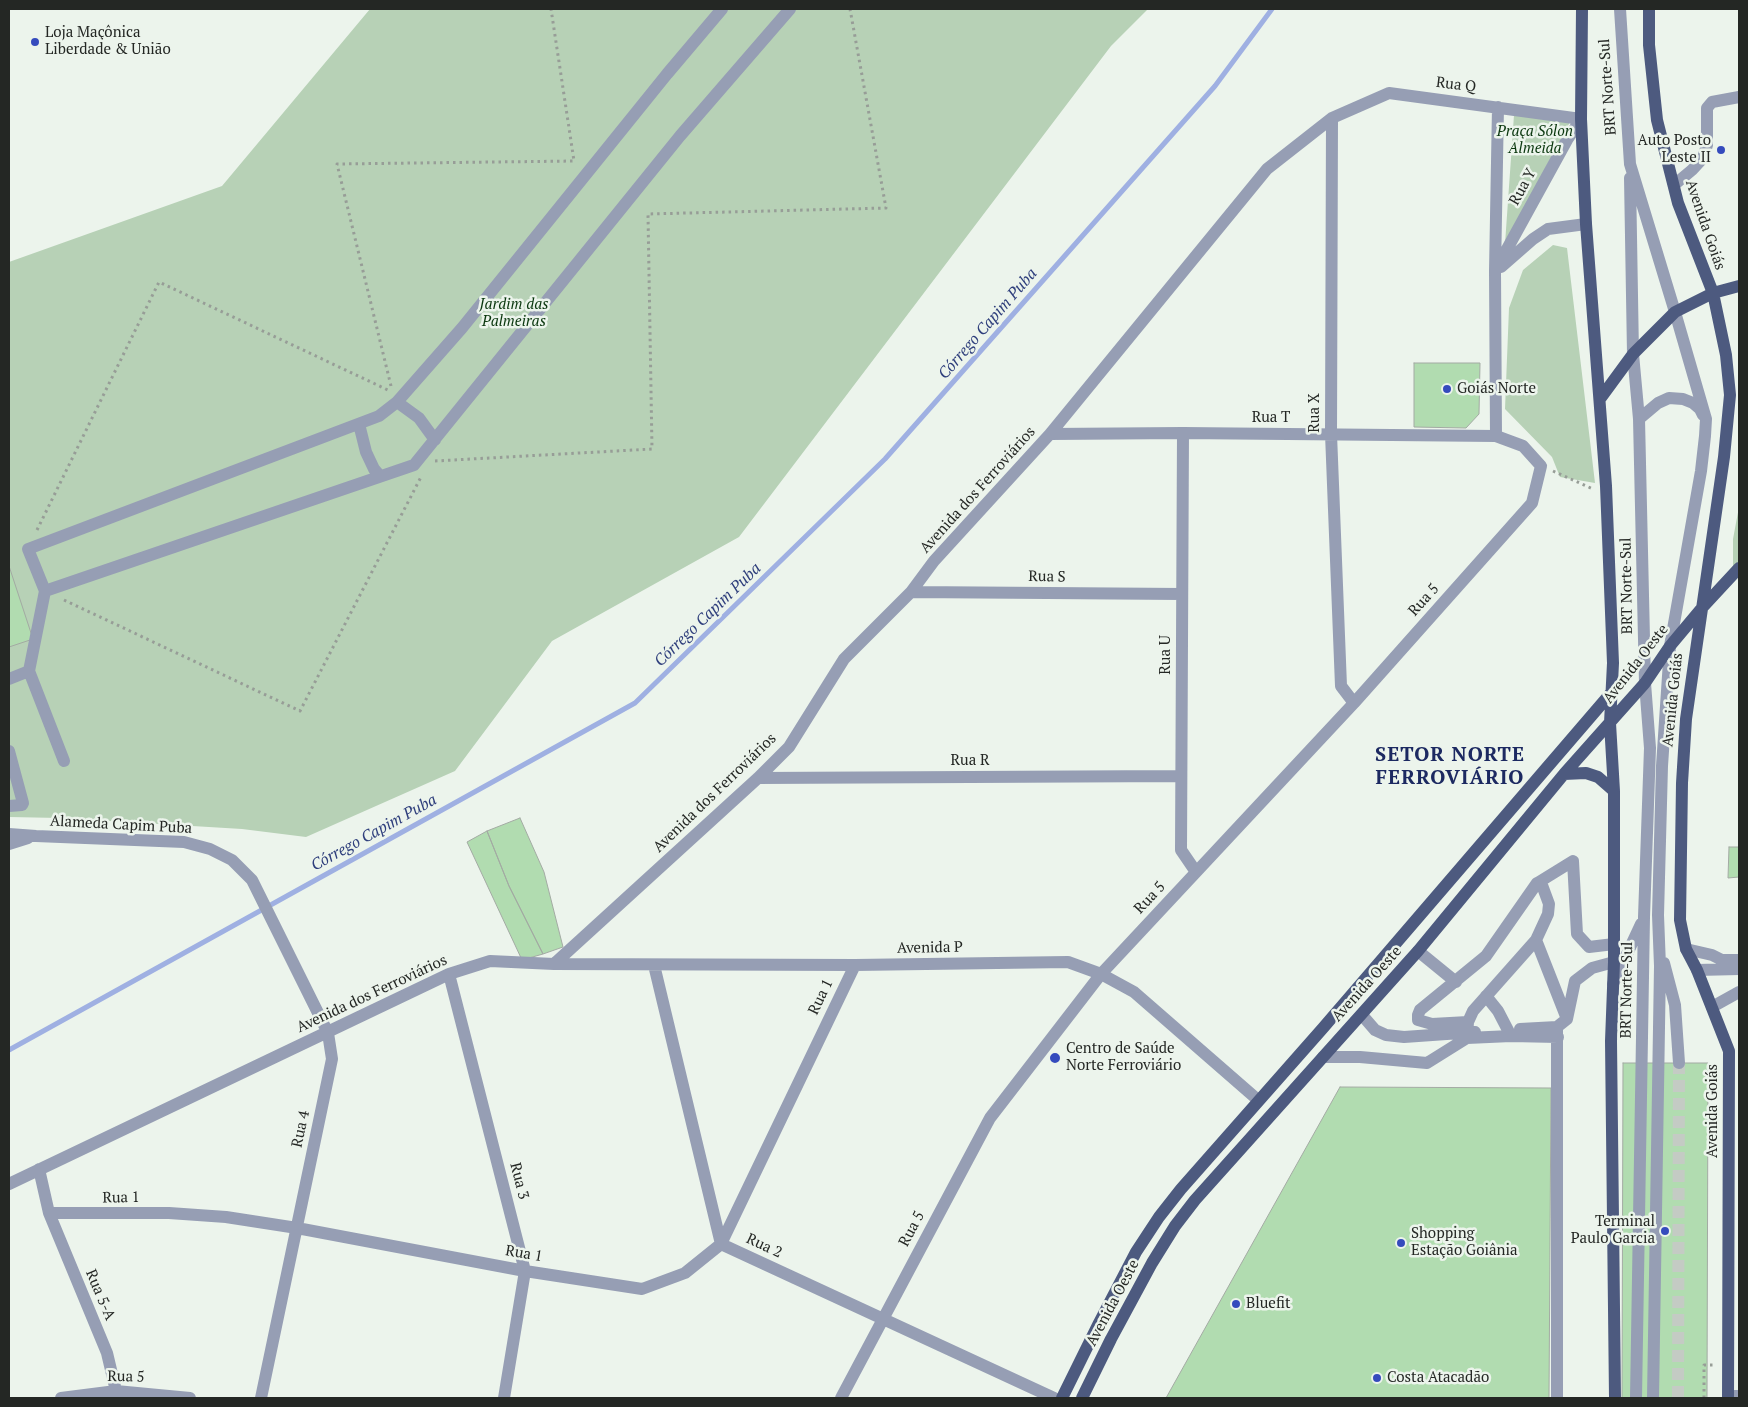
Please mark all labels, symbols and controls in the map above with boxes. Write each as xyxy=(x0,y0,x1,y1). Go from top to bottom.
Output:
place label: Loja Maçônica Liberdade & União xyxy=(45,24,171,59)
marker: Loja Maçônica Liberdade & União xyxy=(29,36,41,48)
street label: BRT Norte-Sul xyxy=(1596,38,1620,136)
street label: Rua Q xyxy=(1435,74,1477,96)
park label: Praça Sólon Almeida xyxy=(1497,123,1573,158)
place label: Auto Posto Leste II xyxy=(1638,132,1711,167)
marker: Auto Posto Leste II xyxy=(1715,144,1727,156)
street label: Rua Y xyxy=(1506,166,1540,208)
street label: Avenida Goiás xyxy=(1681,178,1729,272)
water label: Córrego Capim Puba xyxy=(935,265,1041,383)
park label: Jardim das Palmeiras xyxy=(480,296,548,331)
place label: Goiás Norte xyxy=(1457,380,1536,398)
marker: Goiás Norte xyxy=(1441,383,1453,395)
street label: Rua X xyxy=(1306,393,1324,433)
street label: Rua T xyxy=(1252,409,1290,427)
street label: Avenida dos Ferroviários xyxy=(917,423,1039,557)
street label: BRT Norte-Sul xyxy=(1617,538,1637,634)
water label: Córrego Capim Puba xyxy=(651,559,765,671)
street label: Rua S xyxy=(1028,568,1066,586)
street label: Rua 5 xyxy=(1405,580,1443,620)
street label: Avenida Oeste xyxy=(1600,621,1672,707)
street label: Rua U xyxy=(1157,635,1175,675)
street label: Avenida Goiás xyxy=(1659,652,1687,748)
street label: Avenida dos Ferroviários xyxy=(650,730,780,856)
district label: SETOR NORTE FERROVIÁRIO xyxy=(1374,743,1526,790)
street label: Rua R xyxy=(951,752,989,770)
water label: Córrego Capim Puba xyxy=(308,790,440,876)
street label: Alameda Capim Puba xyxy=(49,812,193,838)
street label: Rua 5 xyxy=(1131,878,1169,918)
street label: Avenida P xyxy=(897,938,963,958)
street label: BRT Norte-Sul xyxy=(1617,942,1637,1038)
street label: Avenida Oeste xyxy=(1328,943,1406,1025)
street label: Avenida dos Ferroviários xyxy=(294,951,450,1037)
street label: Rua 1 xyxy=(805,976,837,1018)
place label: Centro de Saúde Norte Ferroviário xyxy=(1066,1040,1181,1075)
marker: Centro de Saúde Norte Ferroviário xyxy=(1048,1051,1062,1065)
street label: Avenida Goiás xyxy=(1704,1064,1722,1158)
street label: Rua 4 xyxy=(288,1109,314,1149)
street label: Rua 3 xyxy=(506,1161,532,1201)
street label: Rua 1 xyxy=(102,1189,140,1207)
street label: Rua 5 xyxy=(895,1208,929,1250)
place label: Terminal Paulo Garcia xyxy=(1571,1213,1655,1248)
place label: Shopping Estação Goiânia xyxy=(1411,1225,1518,1260)
marker: Terminal Paulo Garcia xyxy=(1659,1225,1671,1237)
street label: Rua 2 xyxy=(743,1230,785,1262)
marker: Shopping Estação Goiânia xyxy=(1395,1237,1407,1249)
street label: Rua 1 xyxy=(504,1242,544,1266)
street label: Avenida Oeste xyxy=(1083,1257,1143,1349)
street label: Rua 5-A xyxy=(81,1267,119,1323)
place label: Bluefit xyxy=(1246,1295,1290,1313)
marker: Bluefit xyxy=(1230,1298,1242,1310)
street label: Rua 5 xyxy=(107,1368,145,1386)
place label: Costa Atacadão xyxy=(1387,1369,1489,1387)
marker: Costa Atacadão xyxy=(1371,1372,1383,1384)

